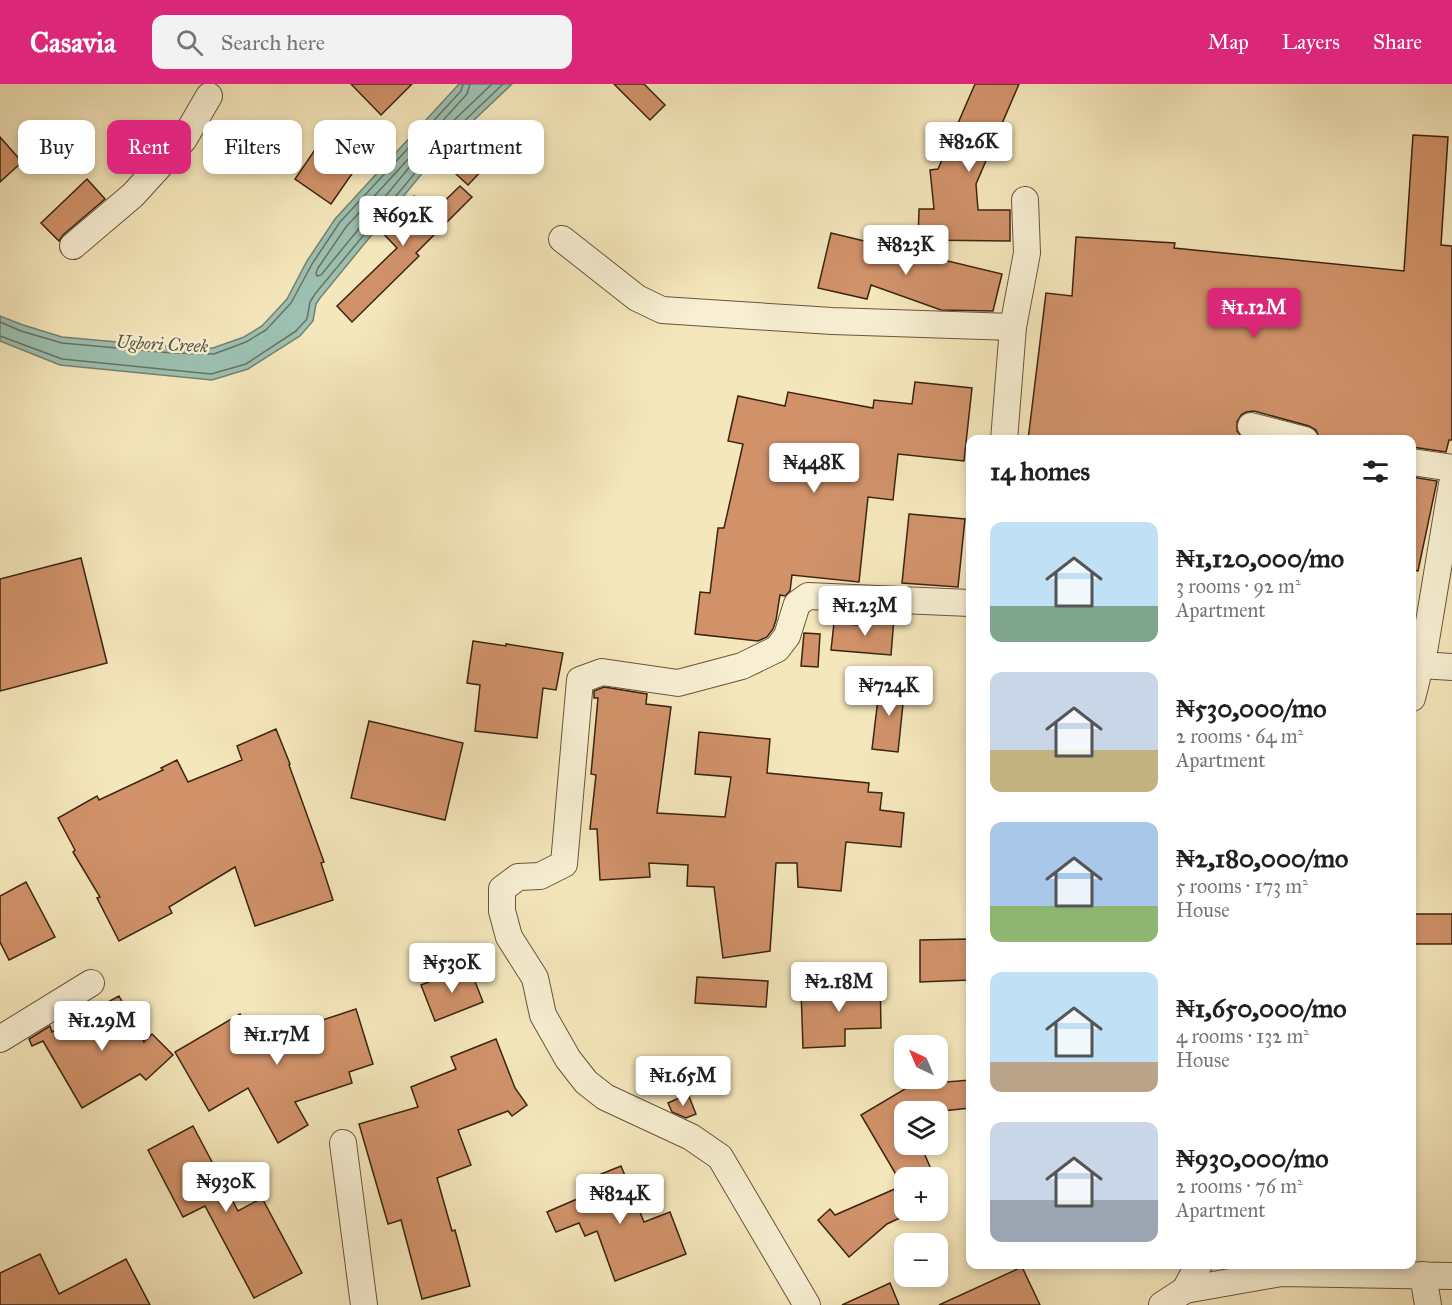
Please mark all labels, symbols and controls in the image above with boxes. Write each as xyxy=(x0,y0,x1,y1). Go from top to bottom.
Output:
search box xyxy=(152,15,572,69)
text: Casavia xyxy=(30,25,116,60)
icon: search xyxy=(173,26,206,59)
text: Search here xyxy=(221,29,325,56)
text: Map xyxy=(1208,29,1249,55)
text: Layers xyxy=(1282,29,1340,55)
text: Share xyxy=(1373,29,1422,55)
chip: Buy xyxy=(18,120,95,174)
chip: Rent xyxy=(107,120,191,174)
chip: Filters xyxy=(203,120,302,174)
chip: New xyxy=(314,120,396,174)
chip: Apartment xyxy=(408,120,544,174)
pin: ₦826K xyxy=(927,122,1011,173)
text: ₦826K xyxy=(939,129,999,153)
pin: ₦692K xyxy=(361,196,445,247)
text: ₦692K xyxy=(373,203,433,227)
pin: ₦823K xyxy=(864,225,948,276)
text: ₦823K xyxy=(877,232,935,256)
pin: ₦1.12M xyxy=(1205,288,1303,339)
text: ₦1.12M xyxy=(1222,295,1286,319)
water label: Ugbori Creek xyxy=(115,331,209,357)
pin: ₦448K xyxy=(772,443,856,494)
text: ₦448K xyxy=(783,450,845,474)
text: 14 homes xyxy=(990,455,1090,487)
icon: filters xyxy=(1359,455,1392,488)
text: ₦1,120,000/mo xyxy=(1176,542,1344,574)
icon: home xyxy=(1038,546,1110,618)
text: 3 rooms · 92 m² xyxy=(1176,574,1301,598)
pin: ₦1.23M xyxy=(816,586,914,637)
text: ₦1.23M xyxy=(833,593,897,617)
text: Apartment xyxy=(1176,598,1265,622)
pin: ₦724K xyxy=(847,666,931,717)
text: ₦724K xyxy=(859,673,919,697)
text: ₦530,000/mo xyxy=(1176,692,1327,724)
icon: home xyxy=(1038,696,1110,768)
text: 2 rooms · 64 m² xyxy=(1176,724,1303,748)
text: Apartment xyxy=(1176,748,1265,772)
text: ₦2,180,000/mo xyxy=(1176,842,1348,874)
icon: home xyxy=(1038,846,1110,918)
text: 5 rooms · 173 m² xyxy=(1176,874,1308,898)
text: House xyxy=(1176,898,1230,922)
pin: ₦530K xyxy=(410,943,494,994)
text: ₦530K xyxy=(423,950,481,974)
pin: ₦2.18M xyxy=(790,962,888,1013)
text: ₦2.18M xyxy=(805,969,873,993)
text: ₦1,650,000/mo xyxy=(1176,992,1346,1024)
icon: home xyxy=(1038,996,1110,1068)
pin: ₦1.29M xyxy=(53,1001,151,1052)
text: ₦1.29M xyxy=(68,1008,136,1032)
pin: ₦1.17M xyxy=(228,1015,326,1066)
text: ₦1.17M xyxy=(244,1022,310,1046)
text: 4 rooms · 132 m² xyxy=(1176,1024,1309,1048)
north arrow xyxy=(894,1035,948,1089)
map controls xyxy=(894,1035,948,1287)
text: House xyxy=(1176,1048,1230,1072)
pin: ₦1.65M xyxy=(634,1056,732,1107)
text: ₦1.65M xyxy=(650,1063,716,1087)
button: layers xyxy=(894,1101,948,1155)
text: ₦930,000/mo xyxy=(1176,1142,1328,1174)
icon: home xyxy=(1038,1146,1110,1218)
pin: ₦930K xyxy=(184,1162,268,1213)
button: + xyxy=(894,1167,948,1221)
text: ₦930K xyxy=(196,1169,256,1193)
pin: ₦824K xyxy=(578,1174,662,1225)
text: 2 rooms · 76 m² xyxy=(1176,1174,1303,1198)
text: ₦824K xyxy=(590,1181,650,1205)
text: Apartment xyxy=(1176,1198,1265,1222)
button: − xyxy=(894,1233,948,1287)

